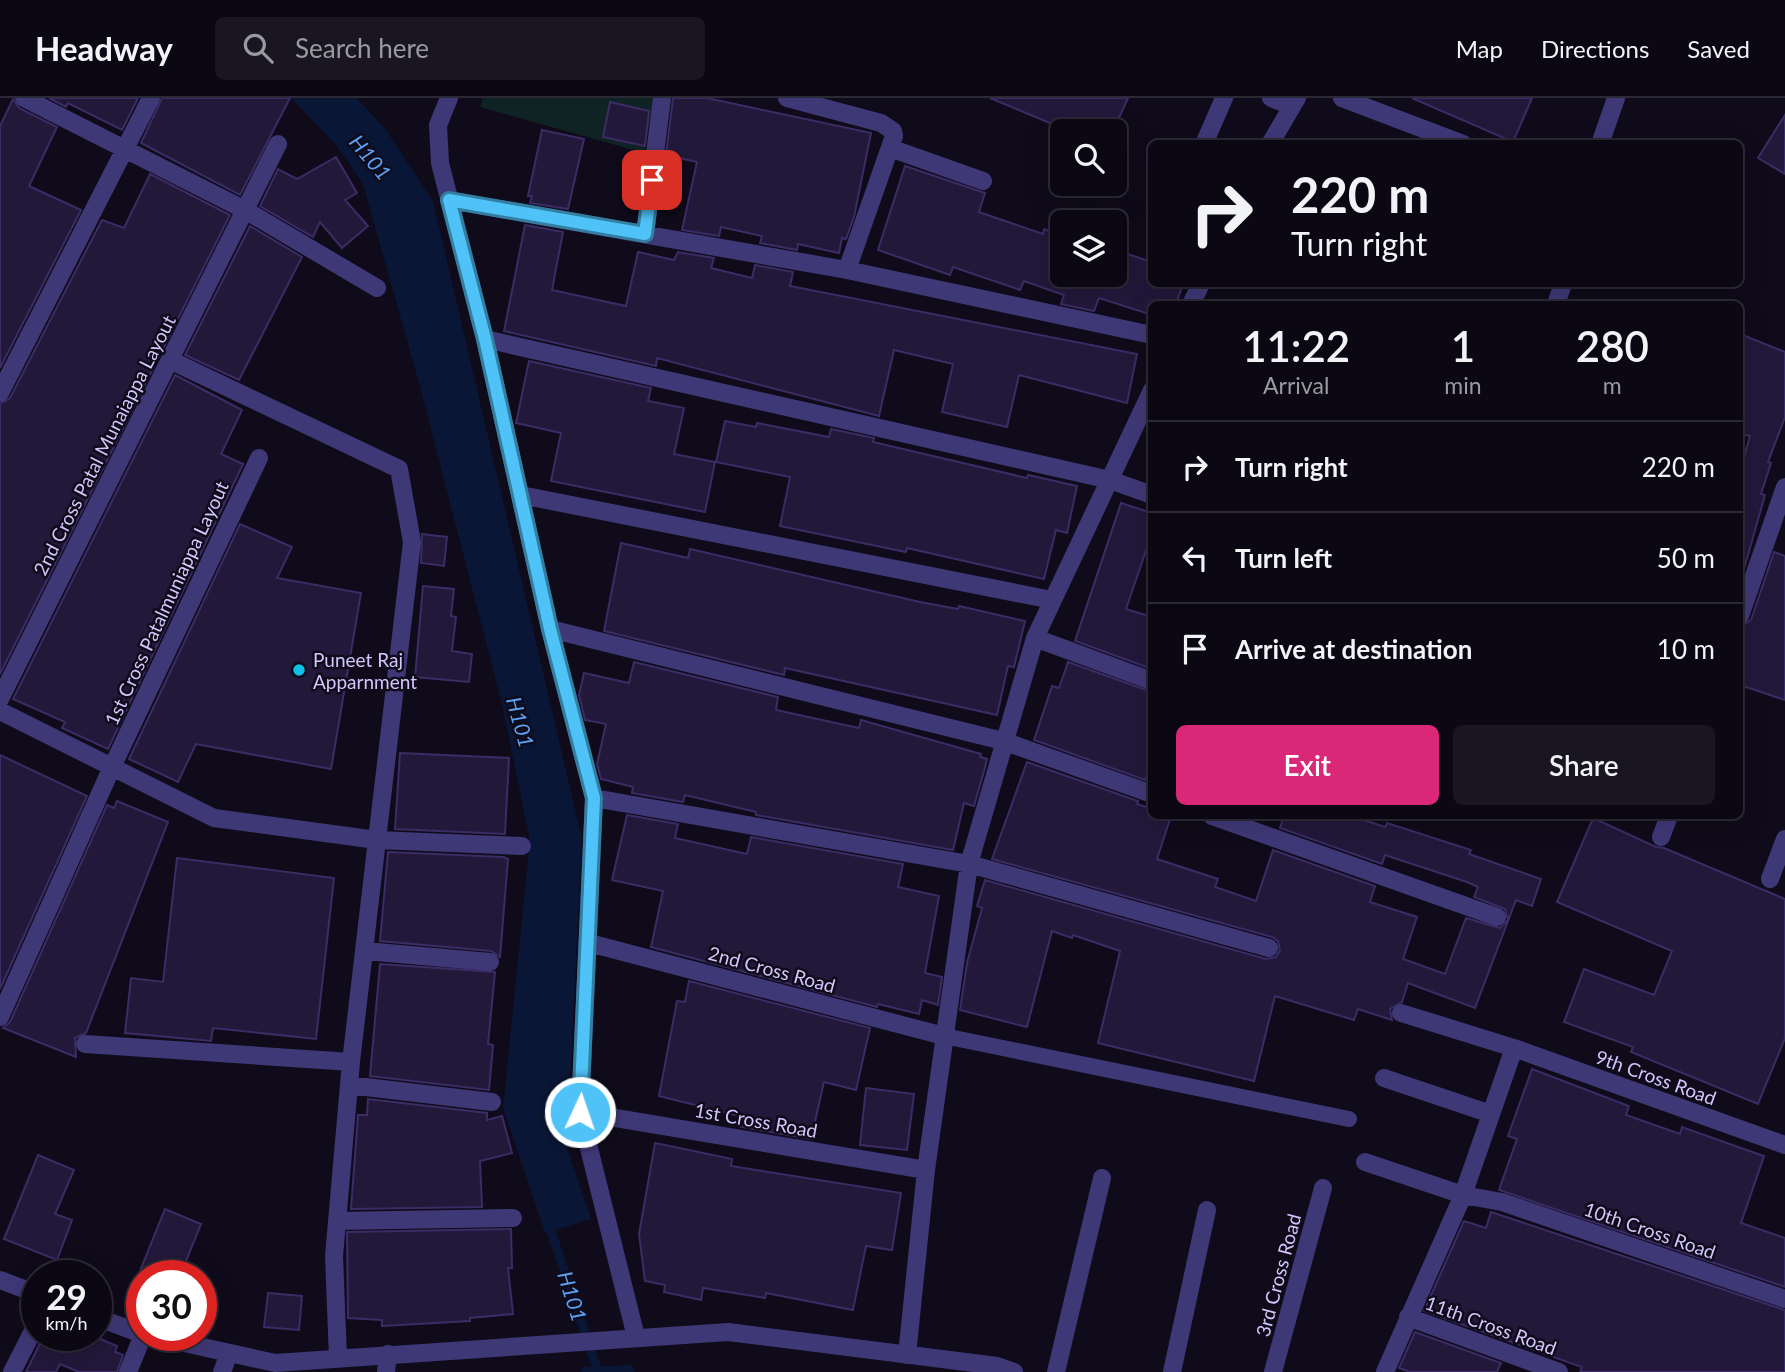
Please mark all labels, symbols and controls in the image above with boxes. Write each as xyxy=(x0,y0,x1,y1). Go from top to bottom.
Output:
search box xyxy=(215,17,705,80)
text: Headway xyxy=(35,28,173,68)
icon: search xyxy=(239,29,277,67)
text: Search here xyxy=(295,32,429,64)
text: Map xyxy=(1456,34,1503,63)
text: Directions xyxy=(1541,34,1649,63)
text: Saved xyxy=(1687,34,1750,63)
map controls xyxy=(1050,119,1127,287)
button: search xyxy=(1050,119,1127,196)
water label: H101 xyxy=(345,129,397,185)
pin xyxy=(622,150,682,210)
icon: arrive xyxy=(633,161,671,199)
text: 220 m xyxy=(1291,165,1429,223)
icon: right xyxy=(1176,168,1267,259)
button: layers xyxy=(1050,210,1127,287)
text: Turn right xyxy=(1291,224,1427,263)
street label: 2nd Cross Patal Munaiappa Layout xyxy=(28,311,180,579)
text: 11:22 xyxy=(1242,321,1350,371)
text: 1 xyxy=(1451,321,1475,371)
text: 280 xyxy=(1576,321,1649,371)
text: Arrival xyxy=(1263,371,1329,399)
text: min xyxy=(1444,371,1482,399)
text: m xyxy=(1603,371,1622,399)
icon: right xyxy=(1176,448,1214,486)
text: Turn right xyxy=(1235,451,1348,483)
text: 220 m xyxy=(1642,451,1715,483)
street label: 1st Cross Patalmuniappa Layout xyxy=(99,477,233,729)
icon: left xyxy=(1176,539,1214,577)
text: Turn left xyxy=(1235,542,1332,574)
text: 50 m xyxy=(1657,542,1715,574)
icon: arrive xyxy=(1176,630,1214,668)
text: Arrive at destination xyxy=(1235,633,1472,665)
text: 10 m xyxy=(1657,633,1715,665)
place label: Puneet Raj Apparnment xyxy=(313,648,417,693)
marker: Puneet Raj Apparnment xyxy=(291,662,307,678)
water label: H101 xyxy=(502,694,540,750)
button: Exit xyxy=(1176,725,1439,805)
button: Share xyxy=(1453,725,1715,805)
street label: 2nd Cross Road xyxy=(706,941,838,997)
street label: 9th Cross Road xyxy=(1593,1045,1719,1109)
position arrow xyxy=(543,1075,617,1149)
street label: 1st Cross Road xyxy=(693,1098,819,1142)
street label: 10th Cross Road xyxy=(1581,1197,1719,1263)
street label: 3rd Cross Road xyxy=(1251,1211,1305,1339)
speed limit sign: 30 xyxy=(126,1260,217,1351)
water label: H101 xyxy=(553,1268,593,1324)
text: 29 xyxy=(46,1275,87,1317)
street label: 11th Cross Road xyxy=(1422,1291,1560,1359)
text: km/h xyxy=(45,1312,88,1334)

